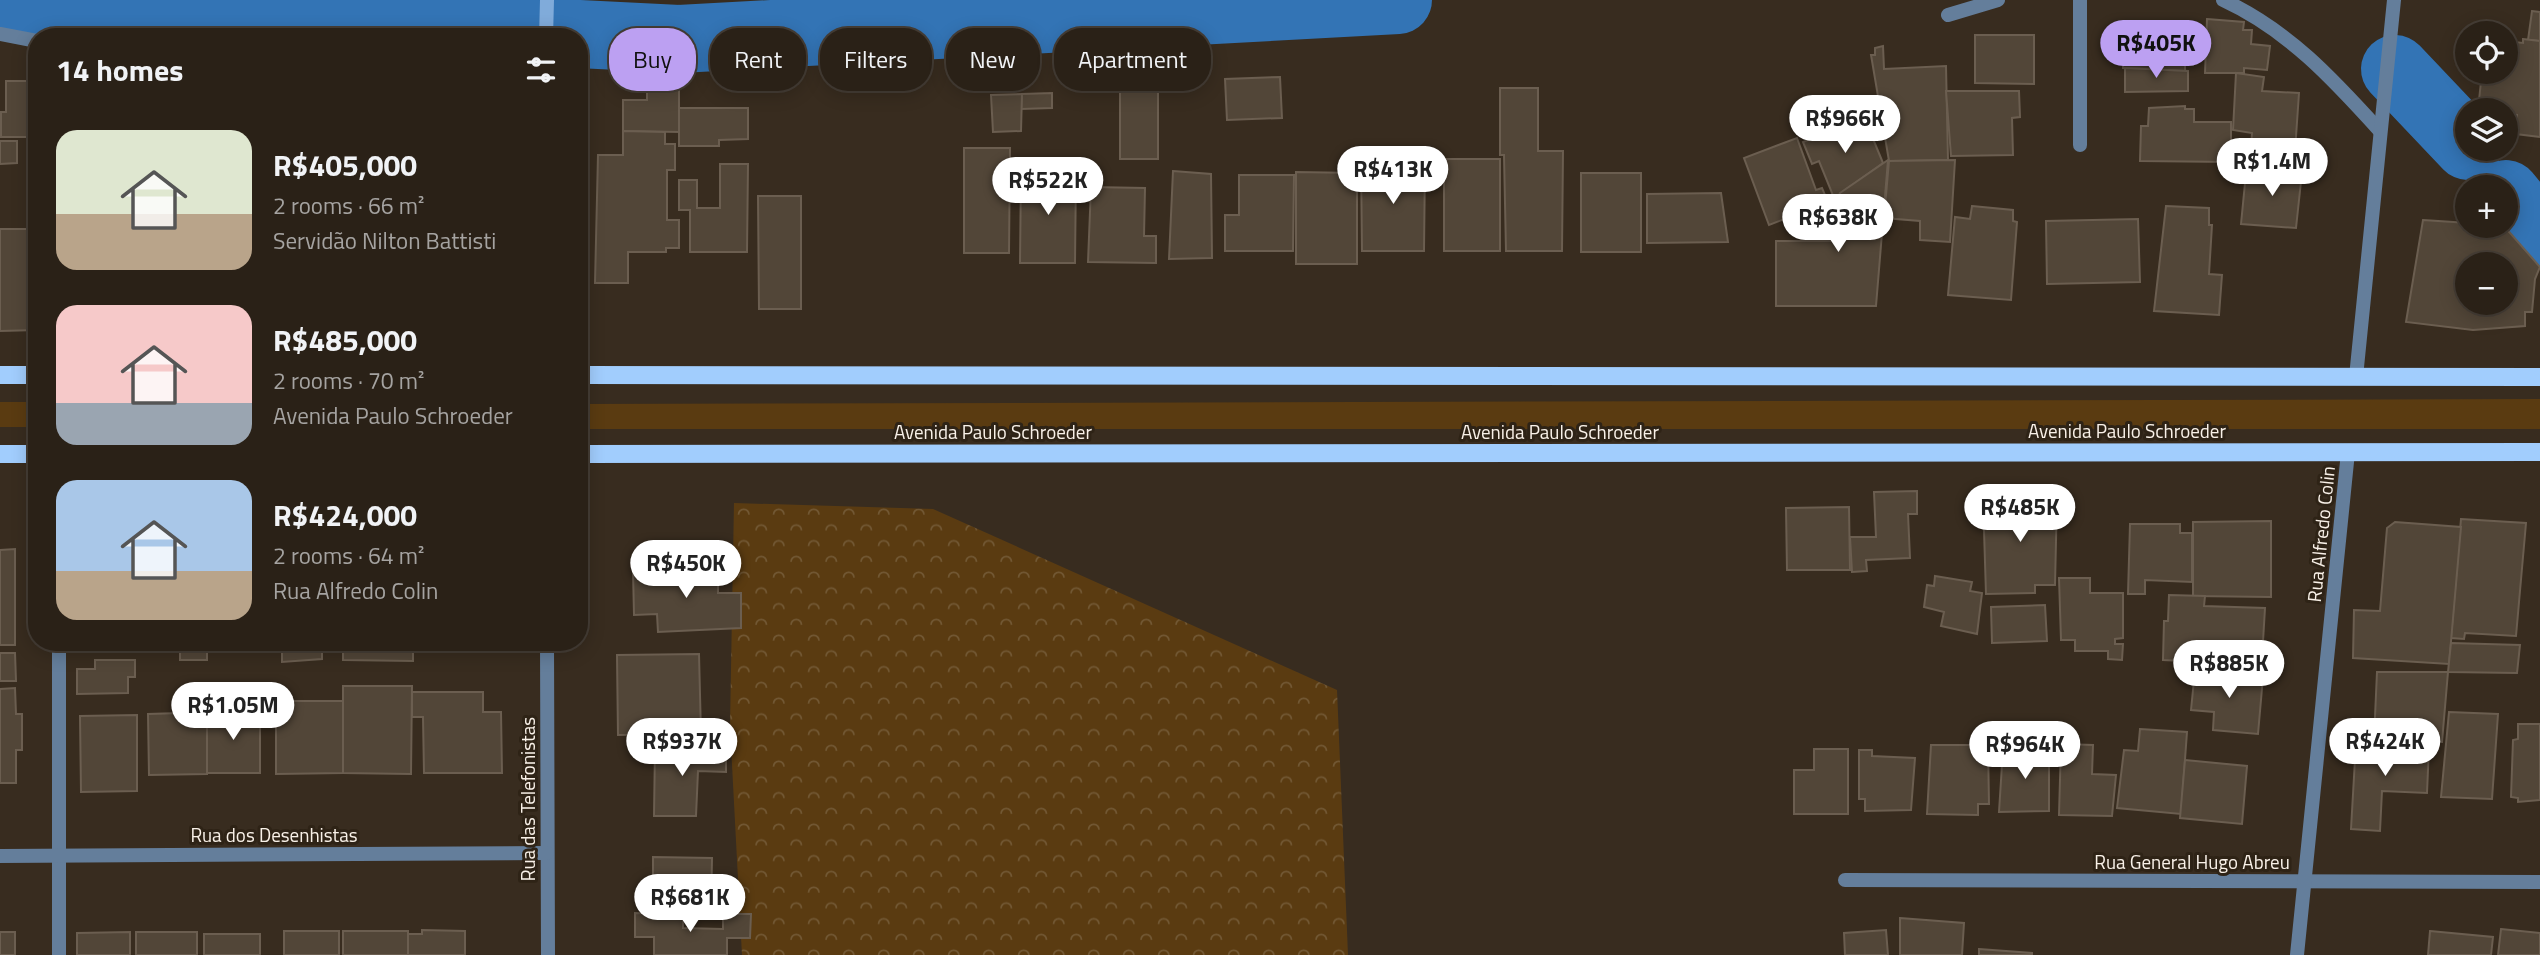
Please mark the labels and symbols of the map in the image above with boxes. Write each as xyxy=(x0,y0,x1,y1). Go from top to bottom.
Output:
pin: R$405K xyxy=(2099,20,2213,80)
pin: R$966K xyxy=(1788,96,1902,155)
pin: R$1.4M xyxy=(2215,138,2329,198)
pin: R$413K xyxy=(1336,146,1450,206)
pin: R$522K xyxy=(991,158,1105,217)
pin: R$638K xyxy=(1781,194,1895,254)
street label: Avenida Paulo Schroeder xyxy=(2028,416,2226,445)
street label: Avenida Paulo Schroeder xyxy=(894,417,1092,446)
street label: Avenida Paulo Schroeder xyxy=(1461,417,1659,446)
street label: Rua Alfredo Colin xyxy=(2299,464,2342,603)
pin: R$485K xyxy=(1963,484,2077,544)
pin: R$450K xyxy=(629,540,743,600)
pin: R$885K xyxy=(2172,640,2286,700)
pin: R$1.05M xyxy=(168,682,298,742)
street label: Rua das Telefonistas xyxy=(513,717,542,881)
pin: R$937K xyxy=(625,718,739,778)
pin: R$424K xyxy=(2328,718,2442,778)
pin: R$964K xyxy=(1968,722,2082,781)
street label: Rua dos Desenhistas xyxy=(190,820,358,849)
street label: Rua General Hugo Abreu xyxy=(2094,847,2290,876)
pin: R$681K xyxy=(633,874,747,934)

